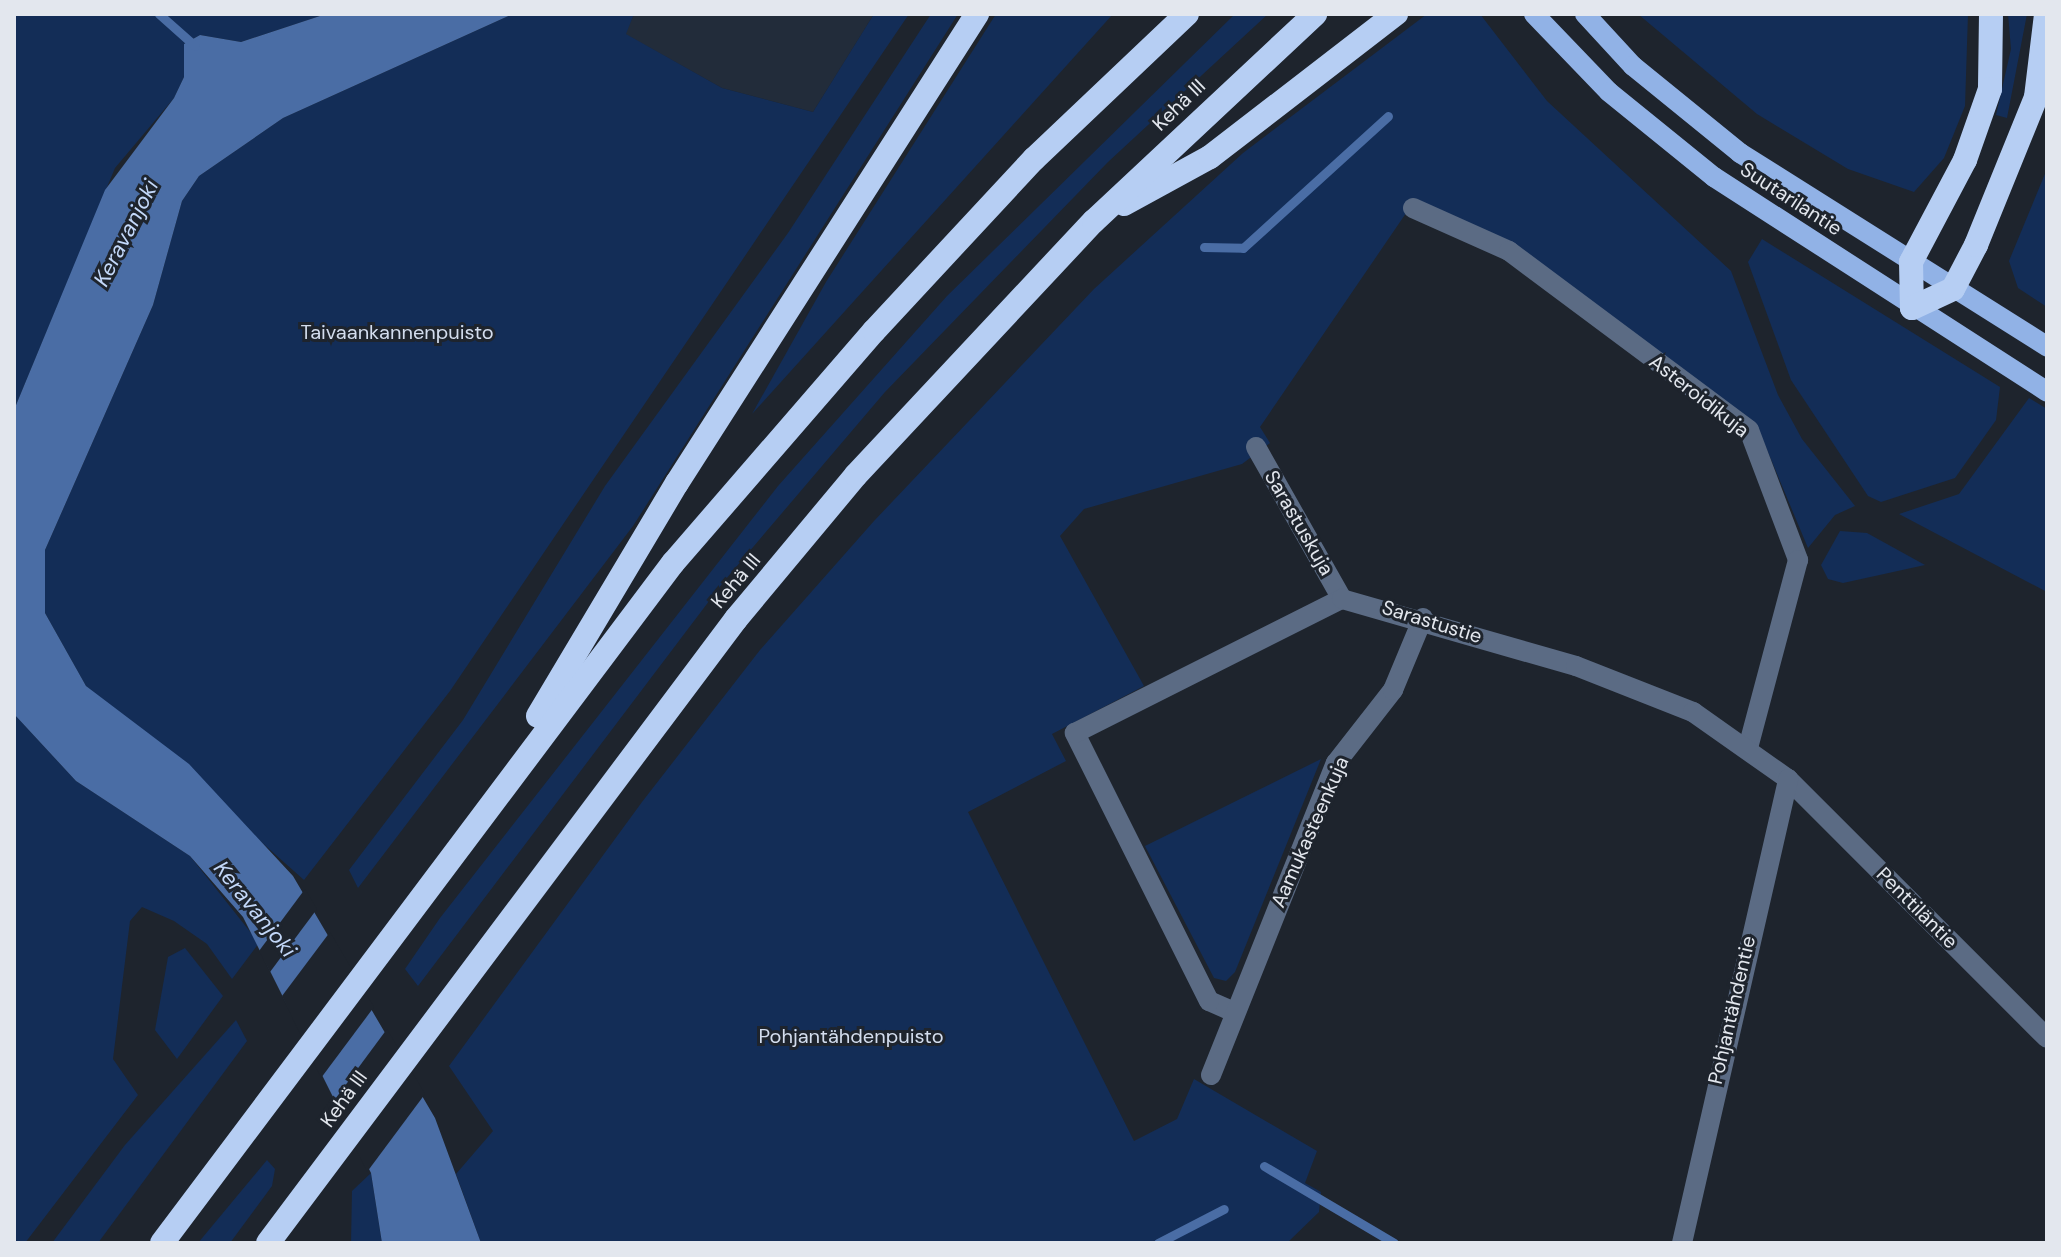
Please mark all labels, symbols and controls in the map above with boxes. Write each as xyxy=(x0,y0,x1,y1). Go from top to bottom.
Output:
street label: Kehä III xyxy=(1148,74,1210,136)
street label: Suutarilantie xyxy=(1736,157,1846,241)
water label: Keravanjoki xyxy=(88,175,164,291)
park label: Taivaankannenpuisto xyxy=(300,320,494,344)
street label: Asteroidikuja xyxy=(1644,350,1754,442)
street label: Sarastuskuja xyxy=(1259,466,1339,580)
street label: Kehä III xyxy=(706,549,766,613)
street label: Sarastustie xyxy=(1379,595,1485,649)
street label: Aamukasteenkuja xyxy=(1266,753,1354,911)
water label: Keravanjoki xyxy=(208,856,302,962)
street label: Penttiläntie xyxy=(1871,862,1963,954)
street label: Pohjantähdentie xyxy=(1703,934,1761,1086)
park label: Pohjantähdenpuisto xyxy=(759,1024,943,1048)
street label: Kehä III xyxy=(315,1066,373,1132)

